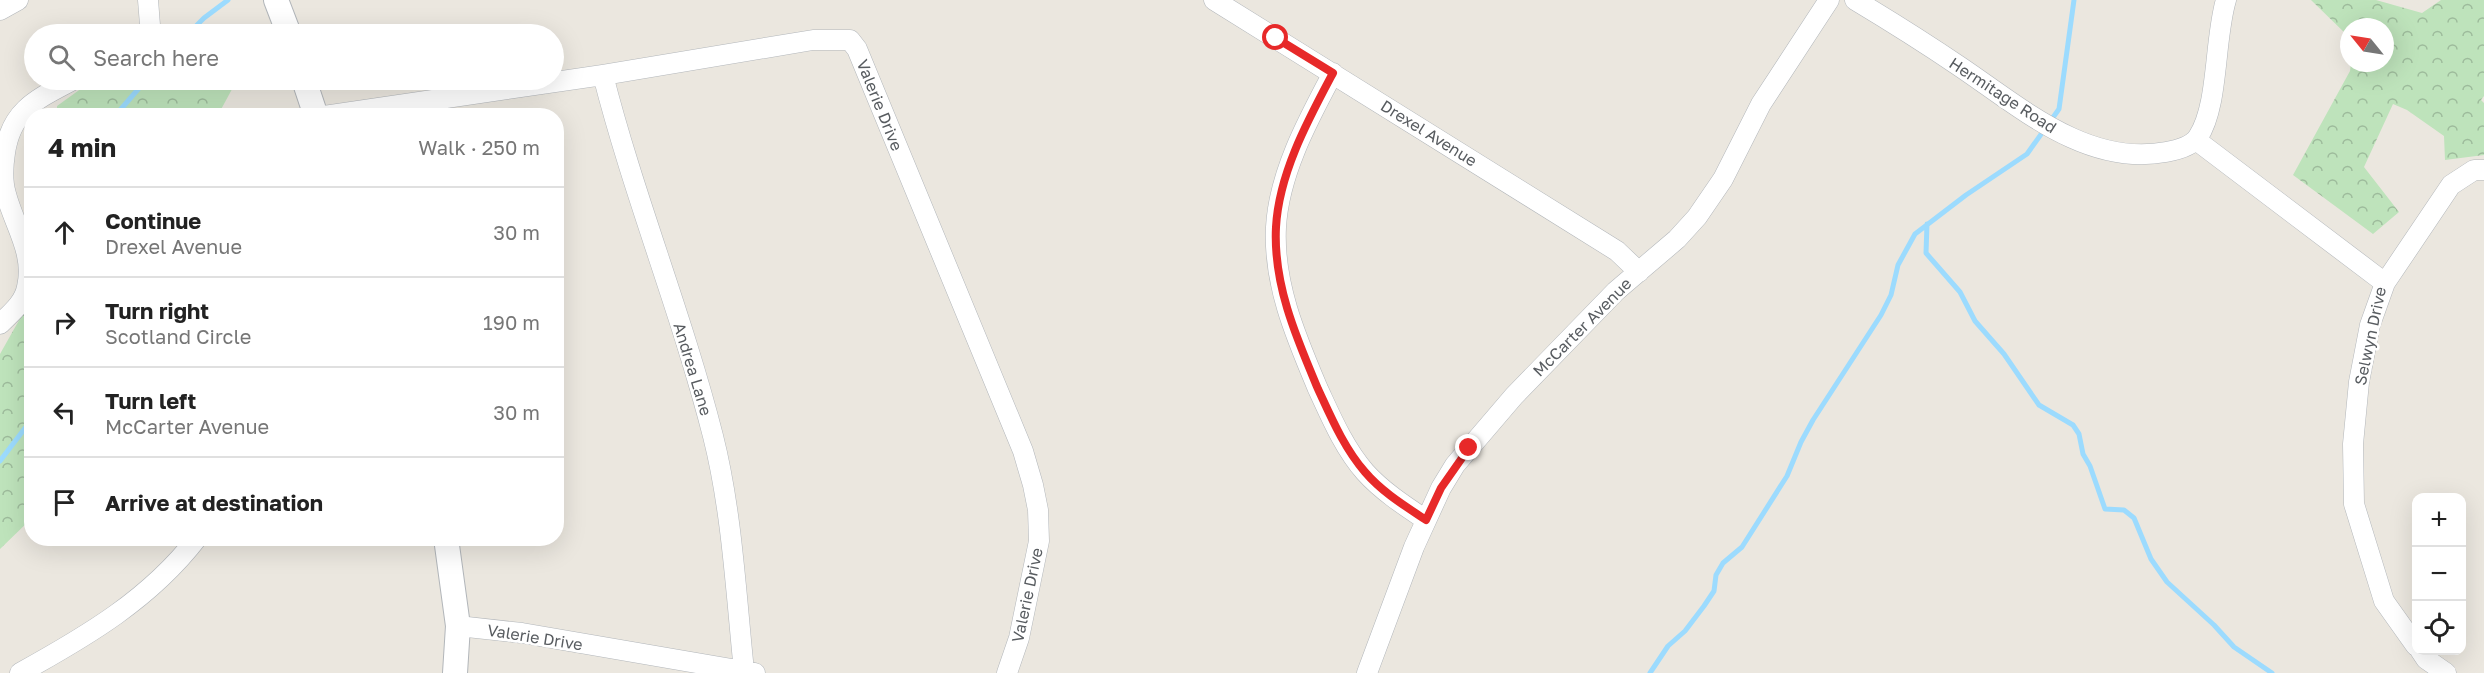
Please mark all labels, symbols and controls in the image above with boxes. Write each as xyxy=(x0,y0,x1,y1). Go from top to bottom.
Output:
north arrow xyxy=(2340,18,2394,72)
search box xyxy=(24,24,564,90)
route start xyxy=(1262,24,1288,50)
icon: search xyxy=(45,41,78,74)
text: Search here xyxy=(93,44,219,71)
street label: Hermitage Road xyxy=(1946,53,2060,137)
street label: Valerie Drive xyxy=(853,57,907,153)
street label: Drexel Avenue xyxy=(1377,95,1481,171)
text: 4 min xyxy=(48,132,116,163)
text: Walk · 250 m xyxy=(418,135,540,159)
text: Continue xyxy=(105,207,201,234)
icon: ahead xyxy=(48,216,81,249)
text: 30 m xyxy=(493,220,540,244)
text: Drexel Avenue xyxy=(105,234,242,258)
street label: McCarter Avenue xyxy=(1528,273,1636,381)
street label: Selwyn Drive xyxy=(2350,285,2390,387)
text: Turn right xyxy=(105,297,209,324)
icon: right xyxy=(48,306,81,339)
text: 190 m xyxy=(483,310,540,334)
street label: Andrea Lane xyxy=(669,320,717,418)
text: Scotland Circle xyxy=(105,324,251,348)
text: Turn left xyxy=(105,387,196,414)
icon: left xyxy=(48,396,81,429)
text: 30 m xyxy=(493,400,540,424)
text: McCarter Avenue xyxy=(105,414,269,438)
route end xyxy=(1455,434,1481,460)
icon: arrive xyxy=(48,486,81,519)
text: Arrive at destination xyxy=(105,489,323,516)
map controls xyxy=(2412,493,2466,655)
button: + xyxy=(2412,493,2466,547)
street label: Valerie Drive xyxy=(1007,546,1047,644)
button: − xyxy=(2412,547,2466,601)
button: locate xyxy=(2412,601,2466,655)
street label: Valerie Drive xyxy=(486,620,584,654)

